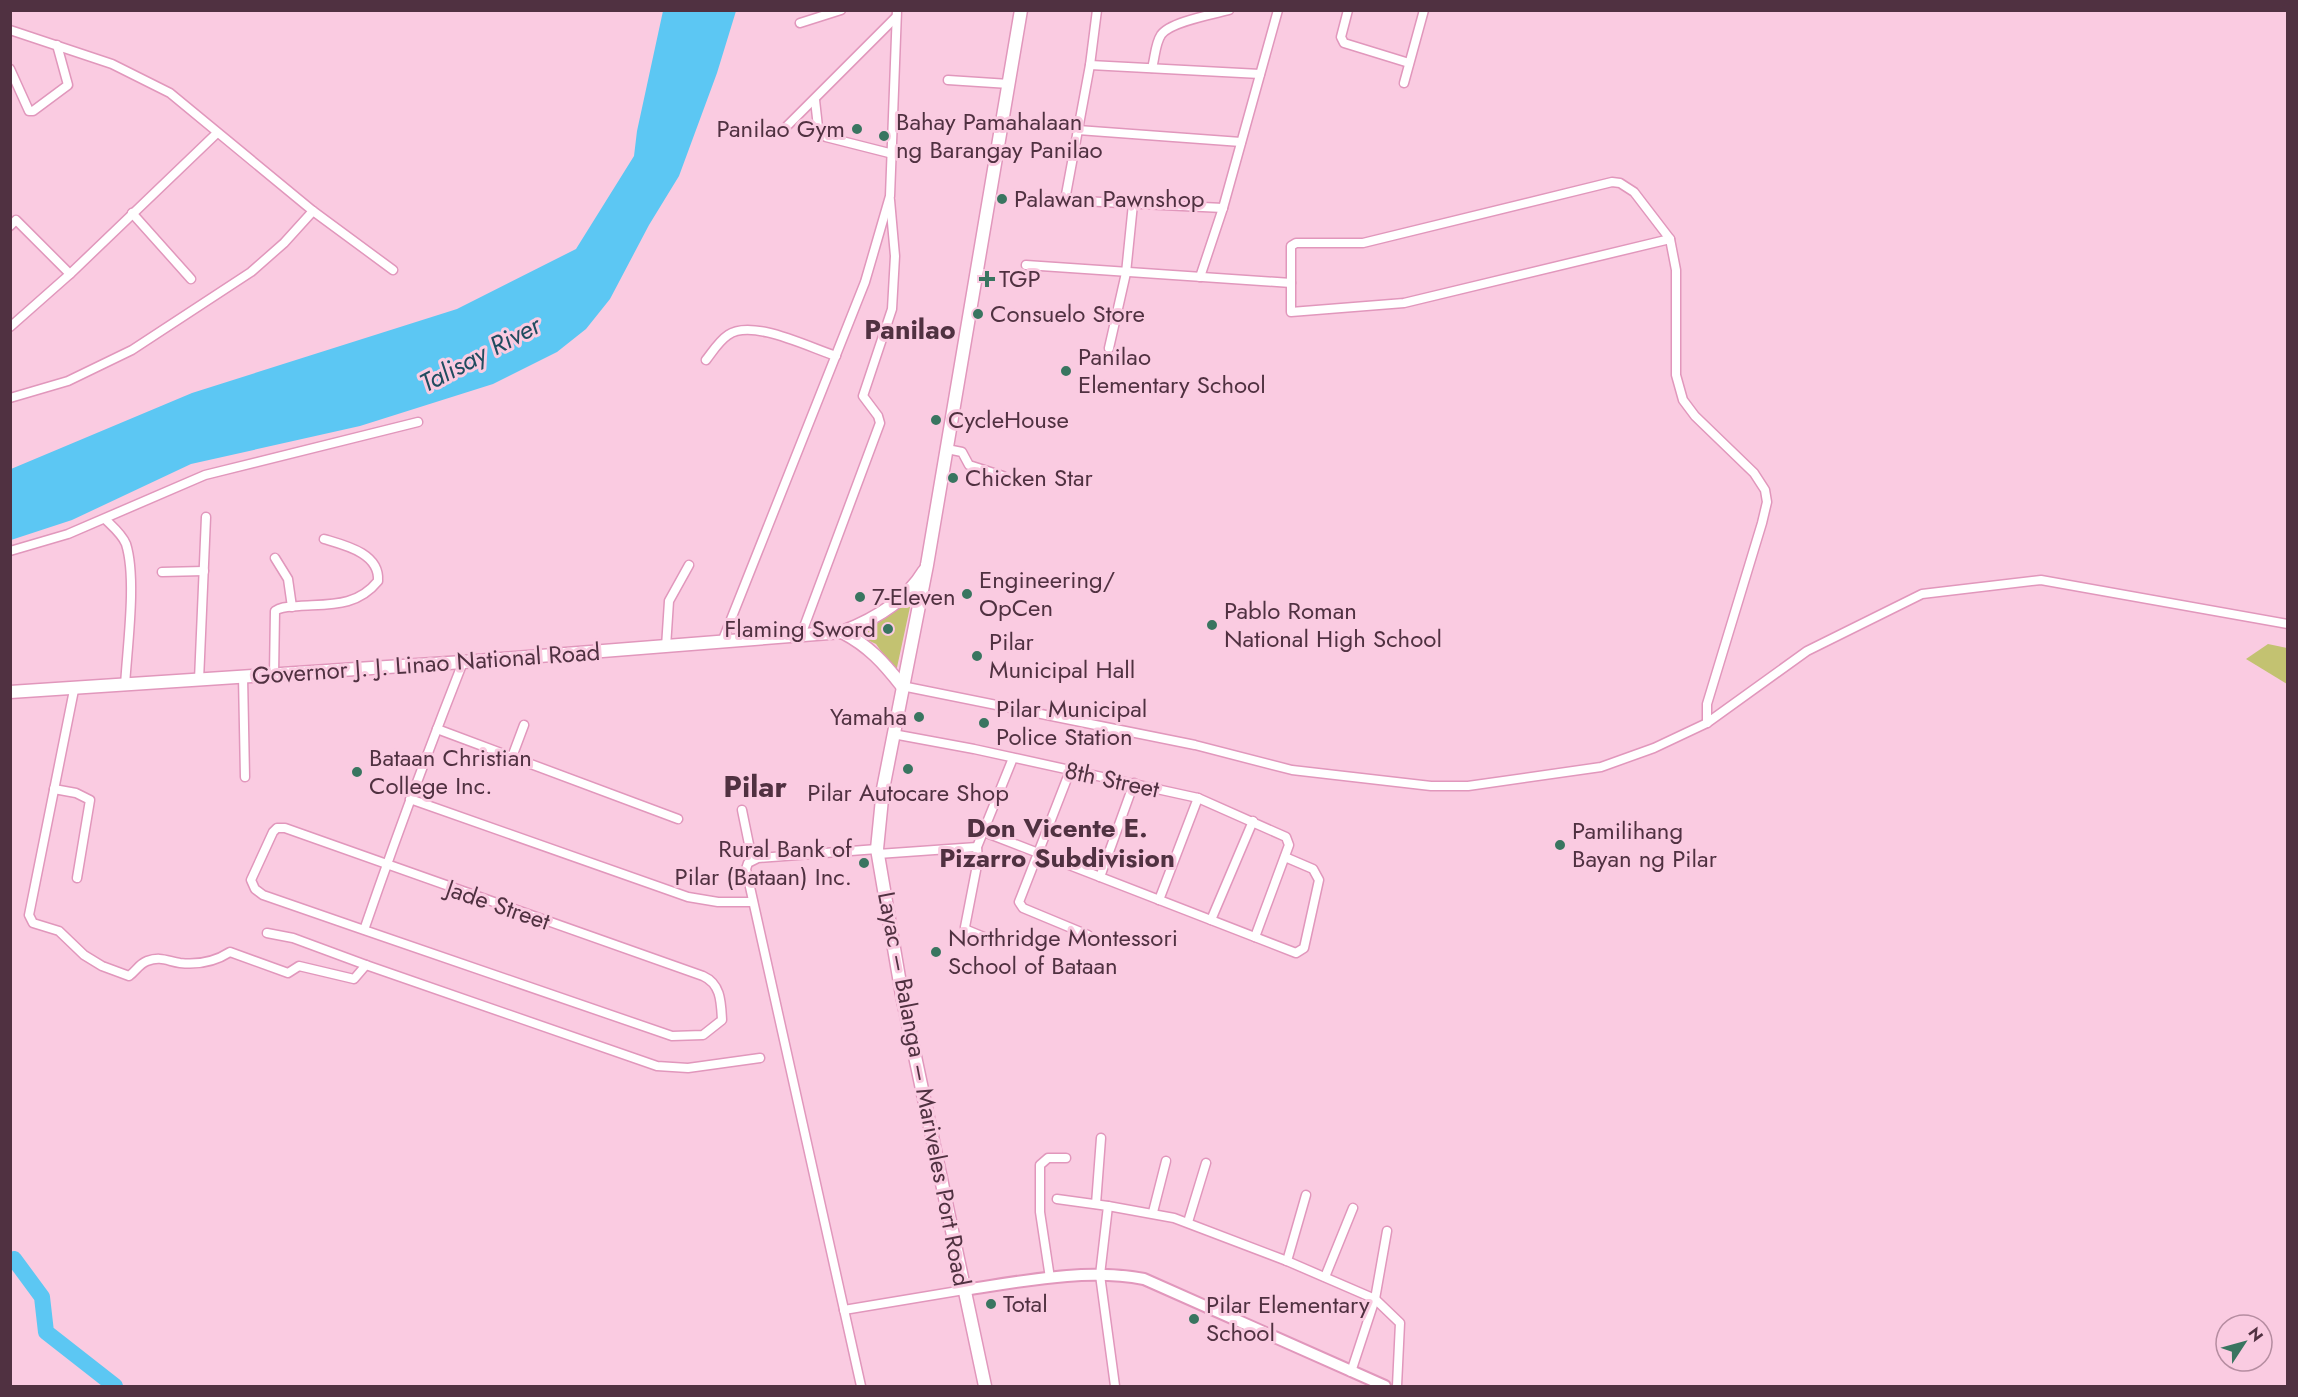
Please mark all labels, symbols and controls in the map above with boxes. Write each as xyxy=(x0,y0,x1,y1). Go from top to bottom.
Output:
place label: Bahay Pamahalaan ng Barangay Panilao xyxy=(896,104,1103,167)
place label: Panilao Gym xyxy=(717,111,845,146)
marker: Panilao Gym xyxy=(850,122,864,136)
marker: Bahay Pamahalaan ng Barangay Panilao xyxy=(877,129,891,143)
place label: Palawan Pawnshop xyxy=(1014,181,1204,216)
marker: Palawan Pawnshop xyxy=(995,192,1009,206)
place label: TGP xyxy=(999,261,1041,296)
marker: TGP xyxy=(980,272,994,286)
place label: Consuelo Store xyxy=(990,296,1145,331)
water label: Talisay River xyxy=(413,306,548,402)
marker: Consuelo Store xyxy=(971,307,985,321)
district label: Panilao xyxy=(864,310,956,349)
place label: Panilao Elementary School xyxy=(1078,339,1266,402)
marker: Panilao Elementary School xyxy=(1059,364,1073,378)
place label: CycleHouse xyxy=(948,402,1069,437)
marker: CycleHouse xyxy=(929,413,943,427)
place label: Chicken Star xyxy=(965,460,1094,495)
marker: Chicken Star xyxy=(946,471,960,485)
place label: Engineering/ OpCen xyxy=(979,562,1115,625)
place label: 7-Eleven xyxy=(872,579,956,614)
marker: Engineering/ OpCen xyxy=(960,587,974,601)
marker: 7-Eleven xyxy=(853,590,867,604)
place label: Pablo Roman National High School xyxy=(1224,593,1442,656)
place label: Flaming Sword xyxy=(724,611,876,646)
marker: Pablo Roman National High School xyxy=(1205,618,1219,632)
marker: Flaming Sword xyxy=(881,622,895,636)
place label: Pilar Municipal Hall xyxy=(989,624,1135,687)
street label: Governor J. J. Linao National Road xyxy=(251,634,601,693)
marker: Pilar Municipal Hall xyxy=(970,649,984,663)
place label: Pilar Municipal Police Station xyxy=(996,691,1147,754)
place label: Yamaha xyxy=(830,699,907,734)
marker: Yamaha xyxy=(912,710,926,724)
marker: Pilar Municipal Police Station xyxy=(977,716,991,730)
place label: Bataan Christian College Inc. xyxy=(369,740,532,803)
street label: 8th Street xyxy=(1062,752,1163,807)
marker: Pilar Autocare Shop xyxy=(901,762,915,776)
marker: Bataan Christian College Inc. xyxy=(350,765,364,779)
district label: Pilar xyxy=(723,765,787,808)
place label: Pilar Autocare Shop xyxy=(807,775,1009,810)
district label: Don Vicente E. Pizarro Subdivision xyxy=(939,809,1175,877)
place label: Pamilihang Bayan ng Pilar xyxy=(1572,813,1718,876)
place label: Rural Bank of Pilar (Bataan) Inc. xyxy=(674,831,853,894)
marker: Pamilihang Bayan ng Pilar xyxy=(1553,838,1567,852)
marker: Rural Bank of Pilar (Bataan) Inc. xyxy=(857,856,871,870)
street label: Jade Street xyxy=(439,869,555,939)
street label: Layac – Balanga – Mariveles Port Road xyxy=(869,889,980,1289)
place label: Northridge Montessori School of Bataan xyxy=(948,920,1178,983)
marker: Northridge Montessori School of Bataan xyxy=(929,945,943,959)
place label: Total xyxy=(1003,1286,1048,1321)
place label: Pilar Elementary School xyxy=(1206,1287,1370,1350)
marker: Total xyxy=(984,1297,998,1311)
marker: Pilar Elementary School xyxy=(1187,1312,1201,1326)
north arrow xyxy=(2214,1313,2274,1373)
text: N xyxy=(2243,1323,2269,1346)

